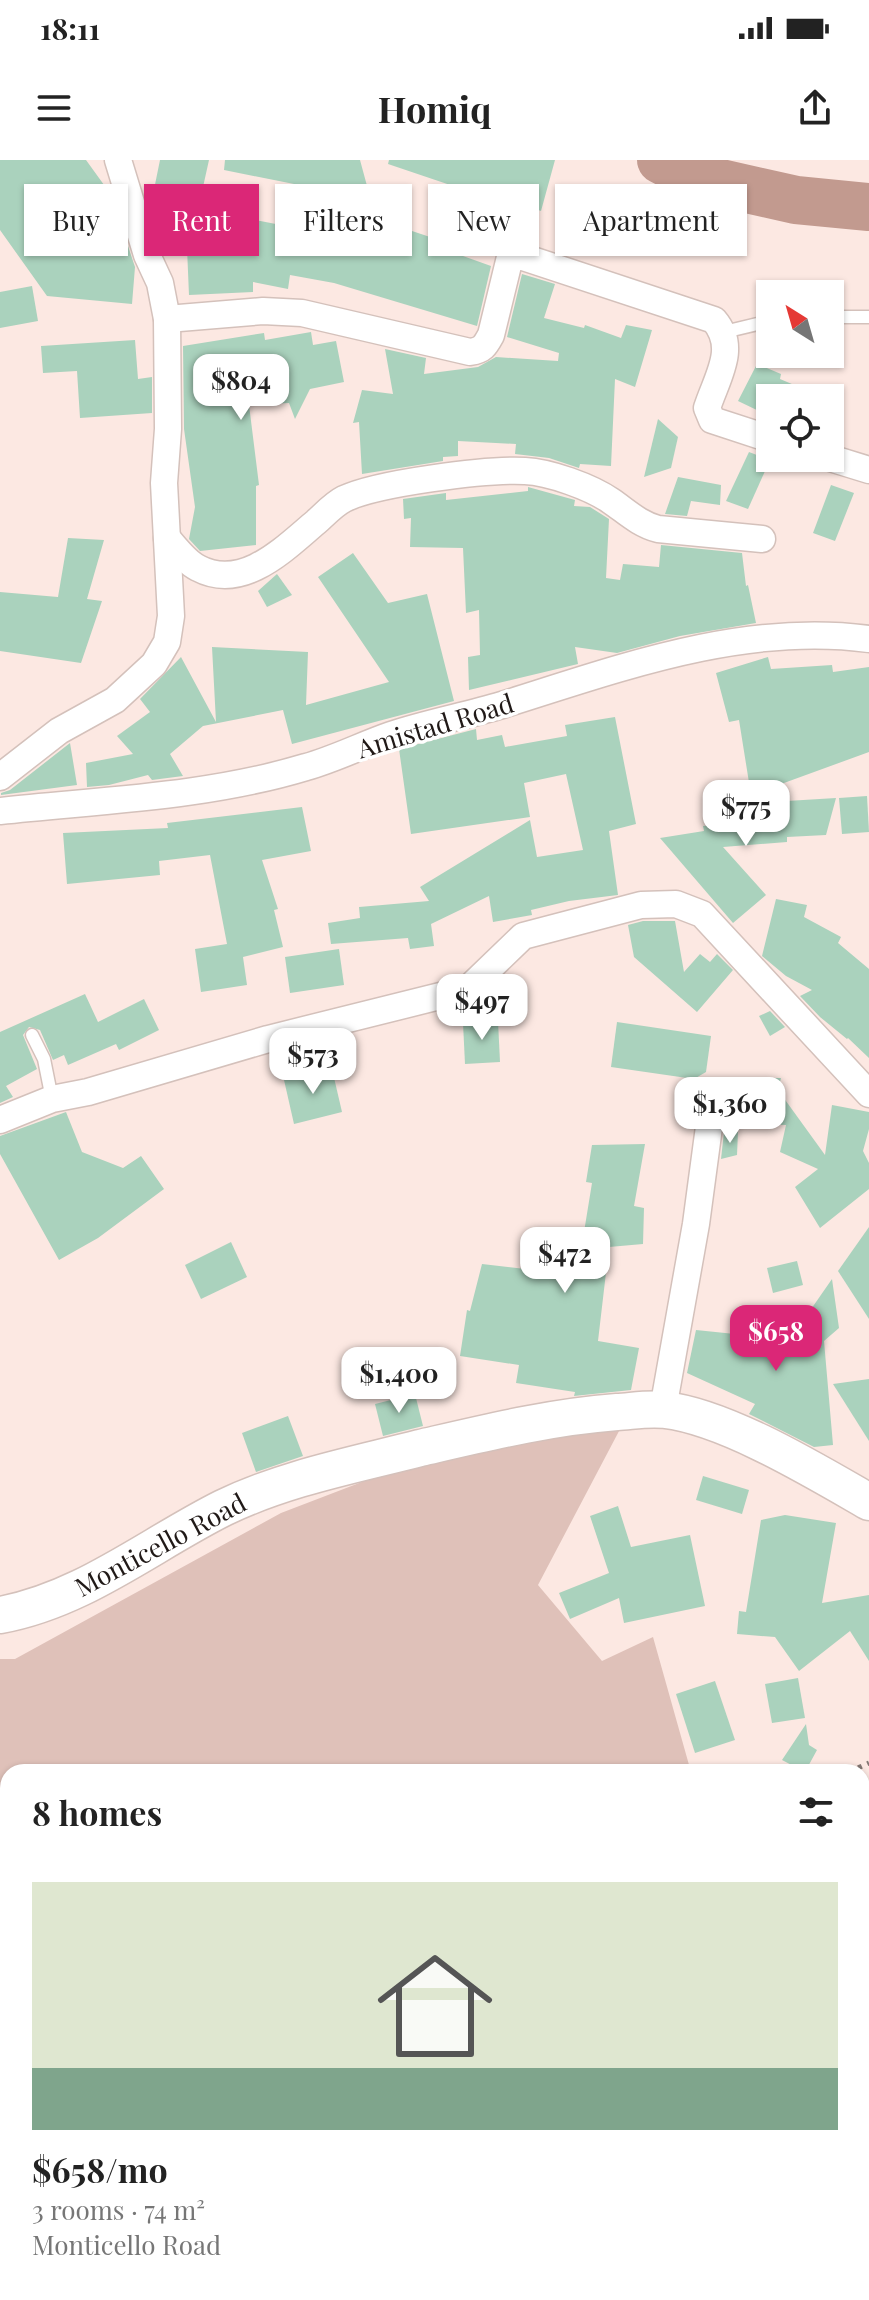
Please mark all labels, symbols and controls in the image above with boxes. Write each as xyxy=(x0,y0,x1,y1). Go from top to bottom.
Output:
text: 18:11 xyxy=(40,8,100,48)
text: Homiq xyxy=(378,84,491,132)
icon: menu xyxy=(32,86,76,130)
icon: share xyxy=(793,86,837,130)
chip: Buy xyxy=(24,184,128,256)
chip: Rent xyxy=(144,184,259,256)
chip: Filters xyxy=(275,184,412,256)
chip: New xyxy=(428,184,539,256)
chip: Apartment xyxy=(555,184,747,256)
north arrow xyxy=(756,280,844,368)
map controls xyxy=(756,280,844,472)
pin: $804 xyxy=(194,354,288,422)
text: $804 xyxy=(211,362,271,397)
button: locate xyxy=(756,384,844,472)
street label: Amistad Road xyxy=(352,685,517,766)
pin: $775 xyxy=(699,780,793,848)
text: $775 xyxy=(721,788,771,823)
pin: $497 xyxy=(435,974,529,1042)
text: $497 xyxy=(455,982,509,1017)
pin: $573 xyxy=(266,1028,360,1096)
text: $573 xyxy=(287,1036,339,1071)
pin: $1,360 xyxy=(665,1077,795,1145)
text: $1,360 xyxy=(692,1085,768,1120)
pin: $472 xyxy=(518,1227,612,1295)
text: $472 xyxy=(538,1235,592,1270)
pin: $658 xyxy=(729,1305,823,1373)
text: $658 xyxy=(748,1313,804,1348)
pin: $1,400 xyxy=(334,1347,464,1415)
text: $1,400 xyxy=(359,1355,439,1390)
street label: Monticello Road xyxy=(68,1484,252,1604)
text: 8 homes xyxy=(32,1789,162,1835)
icon: filters xyxy=(794,1790,838,1834)
icon: home xyxy=(363,1934,507,2078)
text: $658/mo xyxy=(32,2146,168,2192)
text: 3 rooms · 74 m² xyxy=(32,2192,205,2227)
text: Monticello Road xyxy=(32,2227,221,2262)

